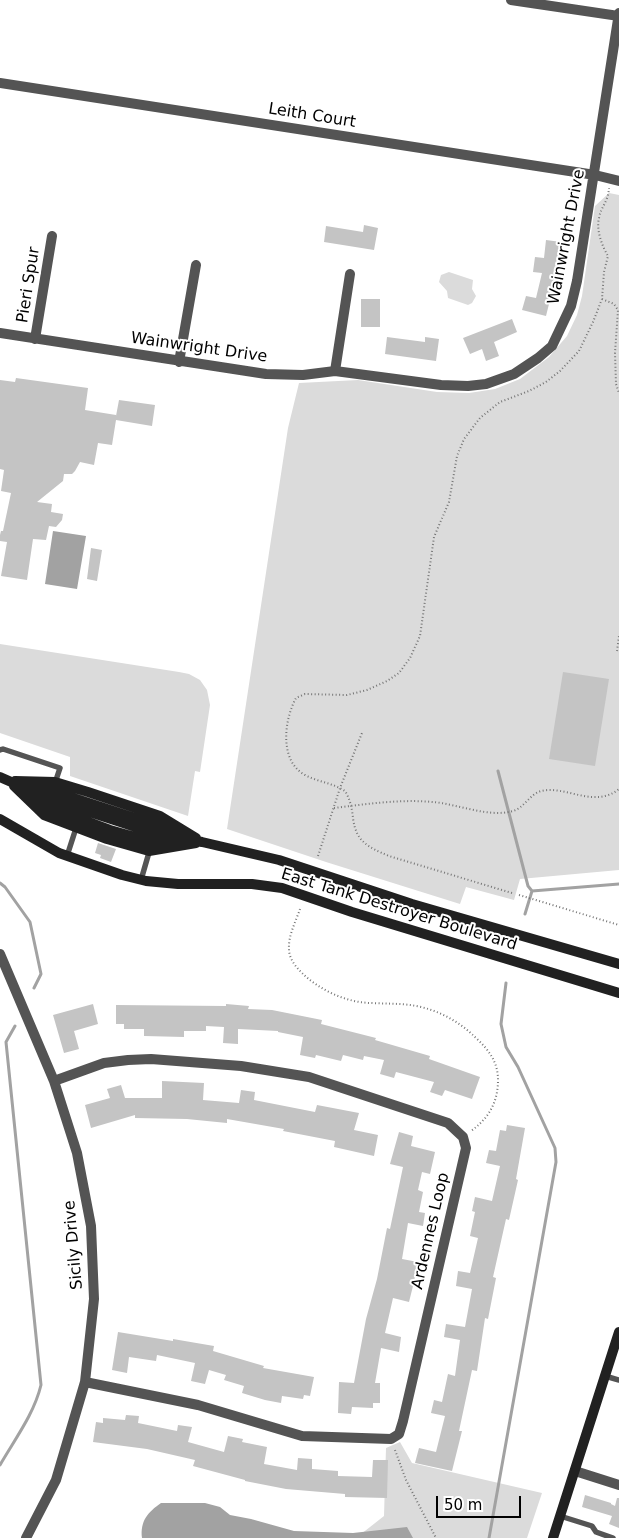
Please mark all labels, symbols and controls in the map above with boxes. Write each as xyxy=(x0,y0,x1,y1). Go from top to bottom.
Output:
street label: Leith Court xyxy=(267,100,357,132)
street label: Wainwright Drive xyxy=(544,168,590,306)
street label: Pieri Spur xyxy=(14,246,44,324)
street label: Wainwright Drive xyxy=(130,329,268,367)
street label: East Tank Destroyer Boulevard xyxy=(279,865,519,955)
street label: Ardennes Loop xyxy=(408,1171,454,1291)
street label: Sicily Drive xyxy=(61,1200,87,1290)
scale bar xyxy=(439,1486,524,1518)
text: 50 m xyxy=(444,1496,482,1514)

